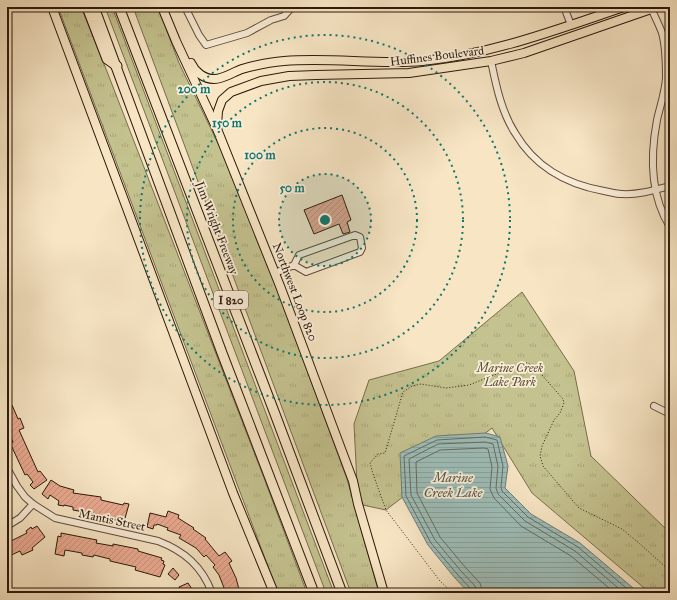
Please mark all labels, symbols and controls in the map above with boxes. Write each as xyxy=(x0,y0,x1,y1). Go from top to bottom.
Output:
street label: Huffines Boulevard xyxy=(389,43,485,69)
text: 200 m xyxy=(178,82,211,96)
text: 150 m xyxy=(212,116,243,130)
text: 100 m xyxy=(244,148,277,162)
street label: Jim Wright Freeway xyxy=(191,177,241,277)
text: 50 m xyxy=(279,181,306,195)
centre of rings xyxy=(318,213,332,227)
street label: Northwest Loop 820 xyxy=(270,241,320,343)
road number: I 820 xyxy=(214,291,248,309)
park label: Marine Creek Lake Park xyxy=(476,361,544,389)
water label: Marine Creek Lake xyxy=(424,470,483,501)
street label: Mantis Street xyxy=(77,506,148,534)

